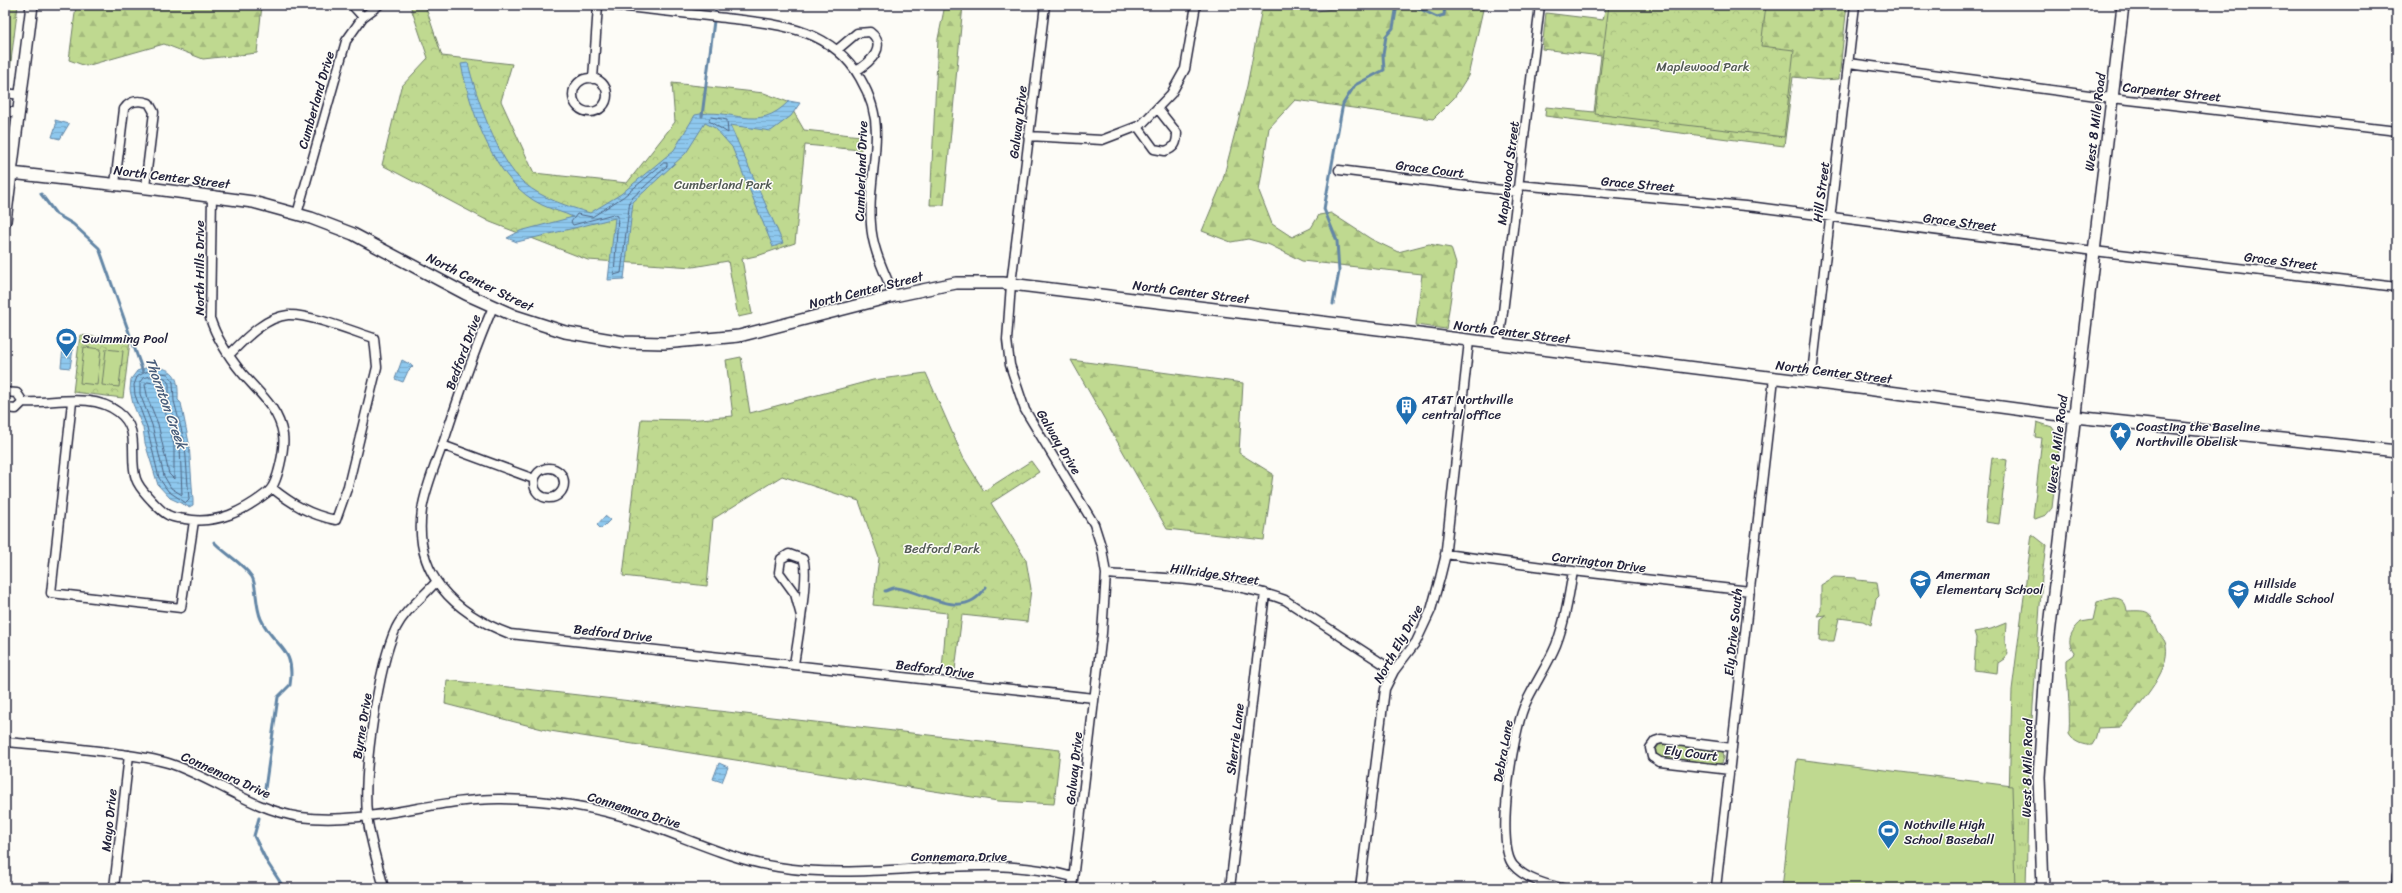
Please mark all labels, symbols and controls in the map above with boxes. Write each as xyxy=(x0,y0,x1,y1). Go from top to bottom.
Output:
street label: Cumberland Drive xyxy=(291,48,341,152)
park label: Maplewood Park xyxy=(1656,55,1750,78)
street label: West 8 Mile Road xyxy=(2078,71,2113,172)
street label: Carpenter Street xyxy=(2122,75,2223,109)
street label: Galway Drive xyxy=(1002,84,1034,160)
street label: Maplewood Street xyxy=(1490,119,1526,226)
street label: Cumberland Drive xyxy=(848,120,874,222)
street label: Grace Court xyxy=(1394,153,1466,185)
street label: North Center Street xyxy=(113,158,232,196)
street label: Hill Street xyxy=(1806,160,1836,224)
street label: Grace Street xyxy=(1600,169,1676,199)
park label: Cumberland Park xyxy=(674,173,772,196)
street label: Grace Street xyxy=(1922,206,1998,238)
street label: North Hills Drive xyxy=(188,220,211,316)
street label: Grace Street xyxy=(2243,245,2319,277)
street label: North Center Street xyxy=(422,246,538,318)
street label: North Center Street xyxy=(806,265,926,315)
street label: North Center Street xyxy=(1132,273,1251,311)
street label: Bedford Drive xyxy=(439,311,487,393)
street label: North Center Street xyxy=(1453,313,1572,351)
sports icon: Swimming Pool xyxy=(54,325,80,358)
place label: Swimming Pool xyxy=(82,327,168,350)
street label: North Center Street xyxy=(1775,353,1894,391)
water label: Thornton Creek xyxy=(138,354,195,454)
place label: AT&T Northville central office xyxy=(1421,388,1513,426)
building icon: AT&T Northville central office xyxy=(1393,393,1419,426)
street label: West 8 Mile Road xyxy=(2040,393,2075,494)
street label: Galway Drive xyxy=(1030,405,1088,480)
place label: Coasting the Baseline Northville Obelisk xyxy=(2136,415,2260,453)
place icon: Coasting the Baseline Northville Obelisk xyxy=(2108,420,2134,453)
park label: Bedford Park xyxy=(904,537,980,560)
street label: Carrington Drive xyxy=(1551,545,1648,579)
street label: Hillridge Street xyxy=(1169,556,1261,592)
place label: Amerman Elementary School xyxy=(1935,563,2044,601)
school or university icon: Amerman Elementary School xyxy=(1908,568,1934,601)
place label: Hillside Middle School xyxy=(2254,572,2334,610)
school or university icon: Hillside Middle School xyxy=(2225,577,2251,610)
street label: Ely Drive South xyxy=(1717,587,1749,677)
street label: North Ely Drive xyxy=(1367,600,1429,688)
street label: Bedford Drive xyxy=(573,617,654,649)
street label: Bedford Drive xyxy=(894,653,976,685)
street label: Byrne Drive xyxy=(345,691,379,761)
street label: Sherrie Lane xyxy=(1219,702,1251,776)
street label: West 8 Mile Road xyxy=(2015,717,2039,818)
street label: Debra Lane xyxy=(1486,718,1520,784)
street label: Galway Drive xyxy=(1059,730,1089,806)
street label: Ely Court xyxy=(1663,738,1719,768)
street label: Connemara Drive xyxy=(177,745,275,805)
street label: Connemara Drive xyxy=(585,785,683,835)
street label: Mayo Drive xyxy=(94,787,124,853)
place label: Nothville High School Baseball xyxy=(1904,813,1994,851)
sports icon: Nothville High School Baseball xyxy=(1875,818,1901,851)
street label: Connemara Drive xyxy=(911,845,1007,868)

